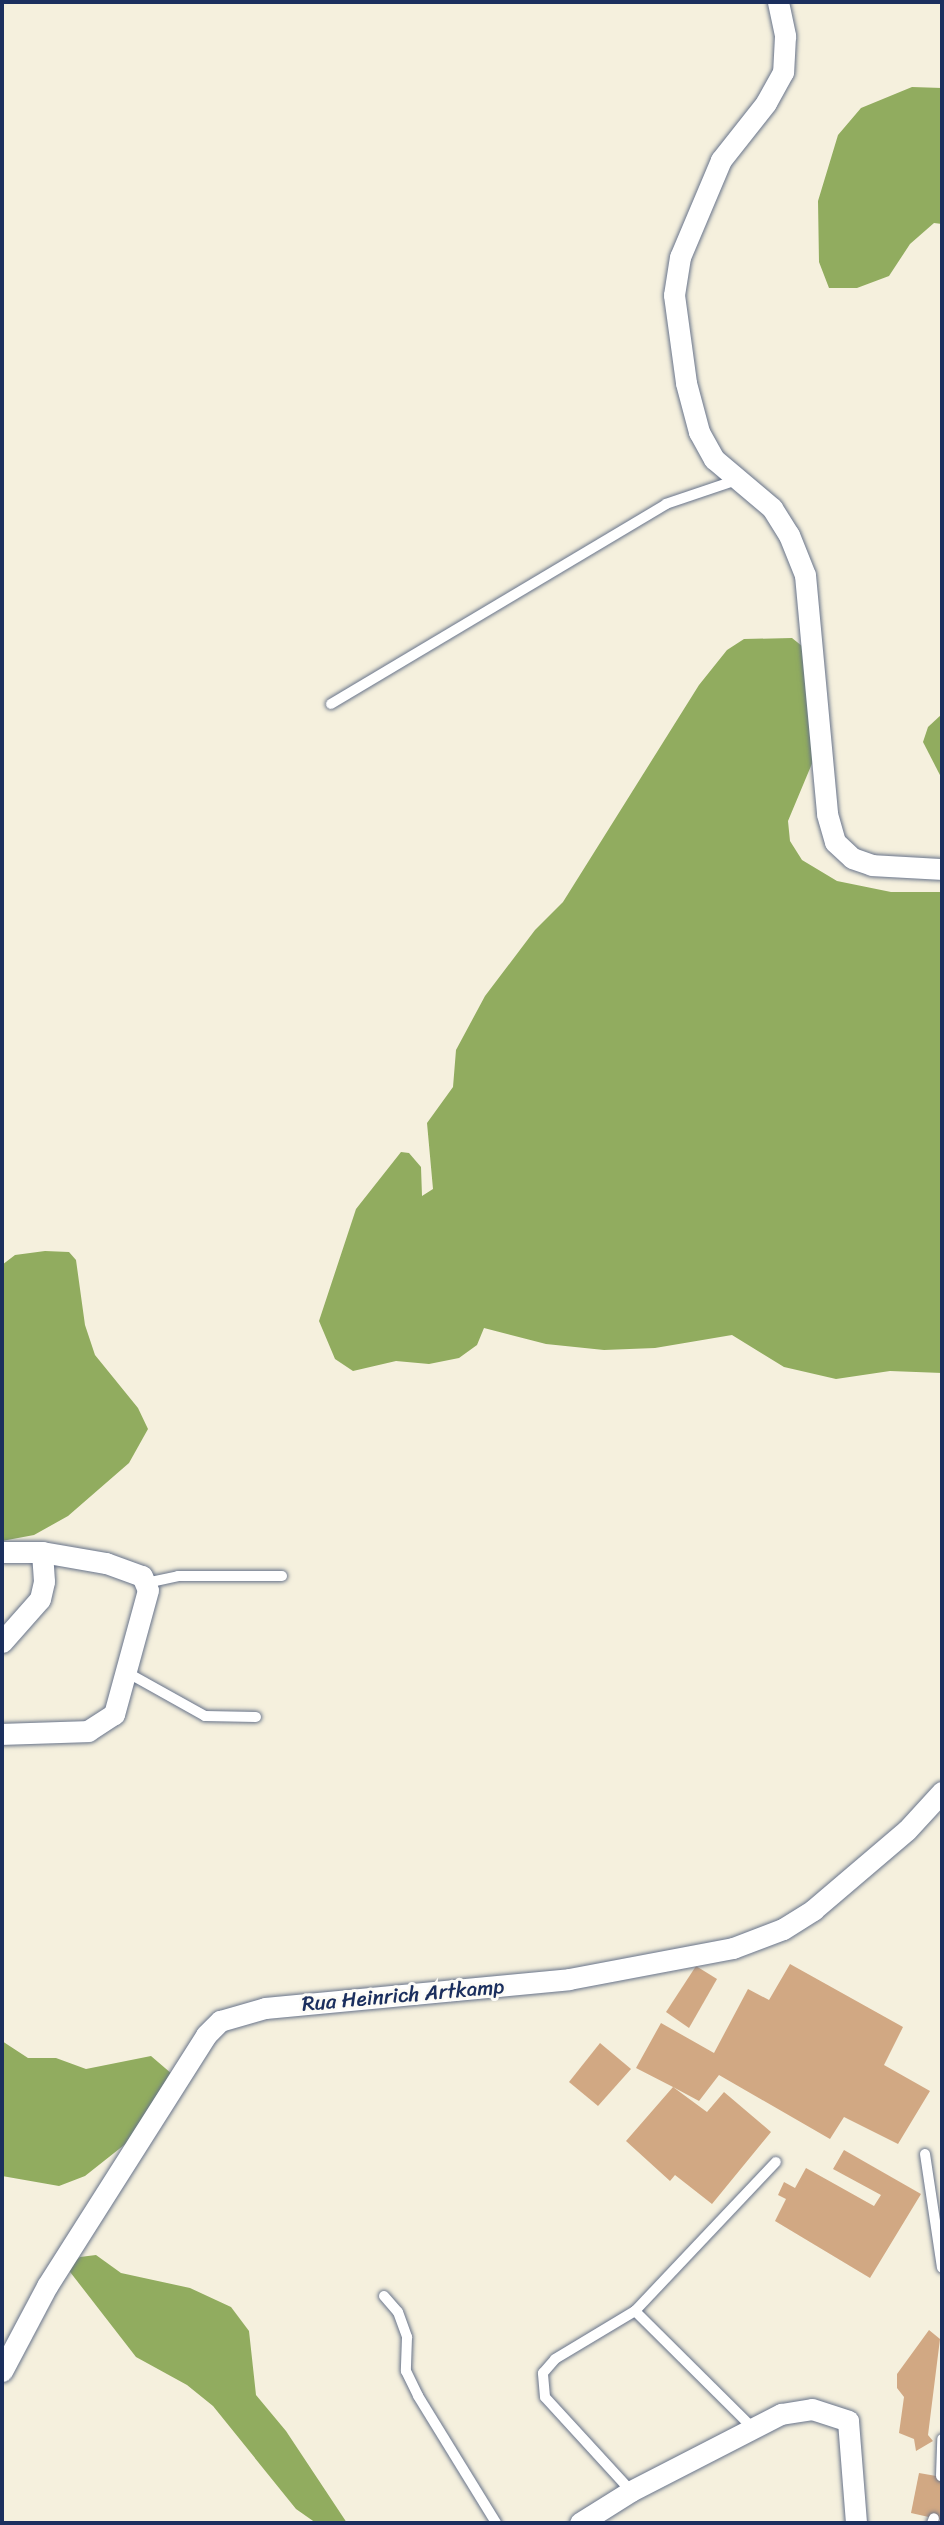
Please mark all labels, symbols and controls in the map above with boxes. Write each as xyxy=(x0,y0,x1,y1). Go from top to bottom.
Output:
street label: Rua Heinrich Artkamp xyxy=(300,1974,506,2016)

